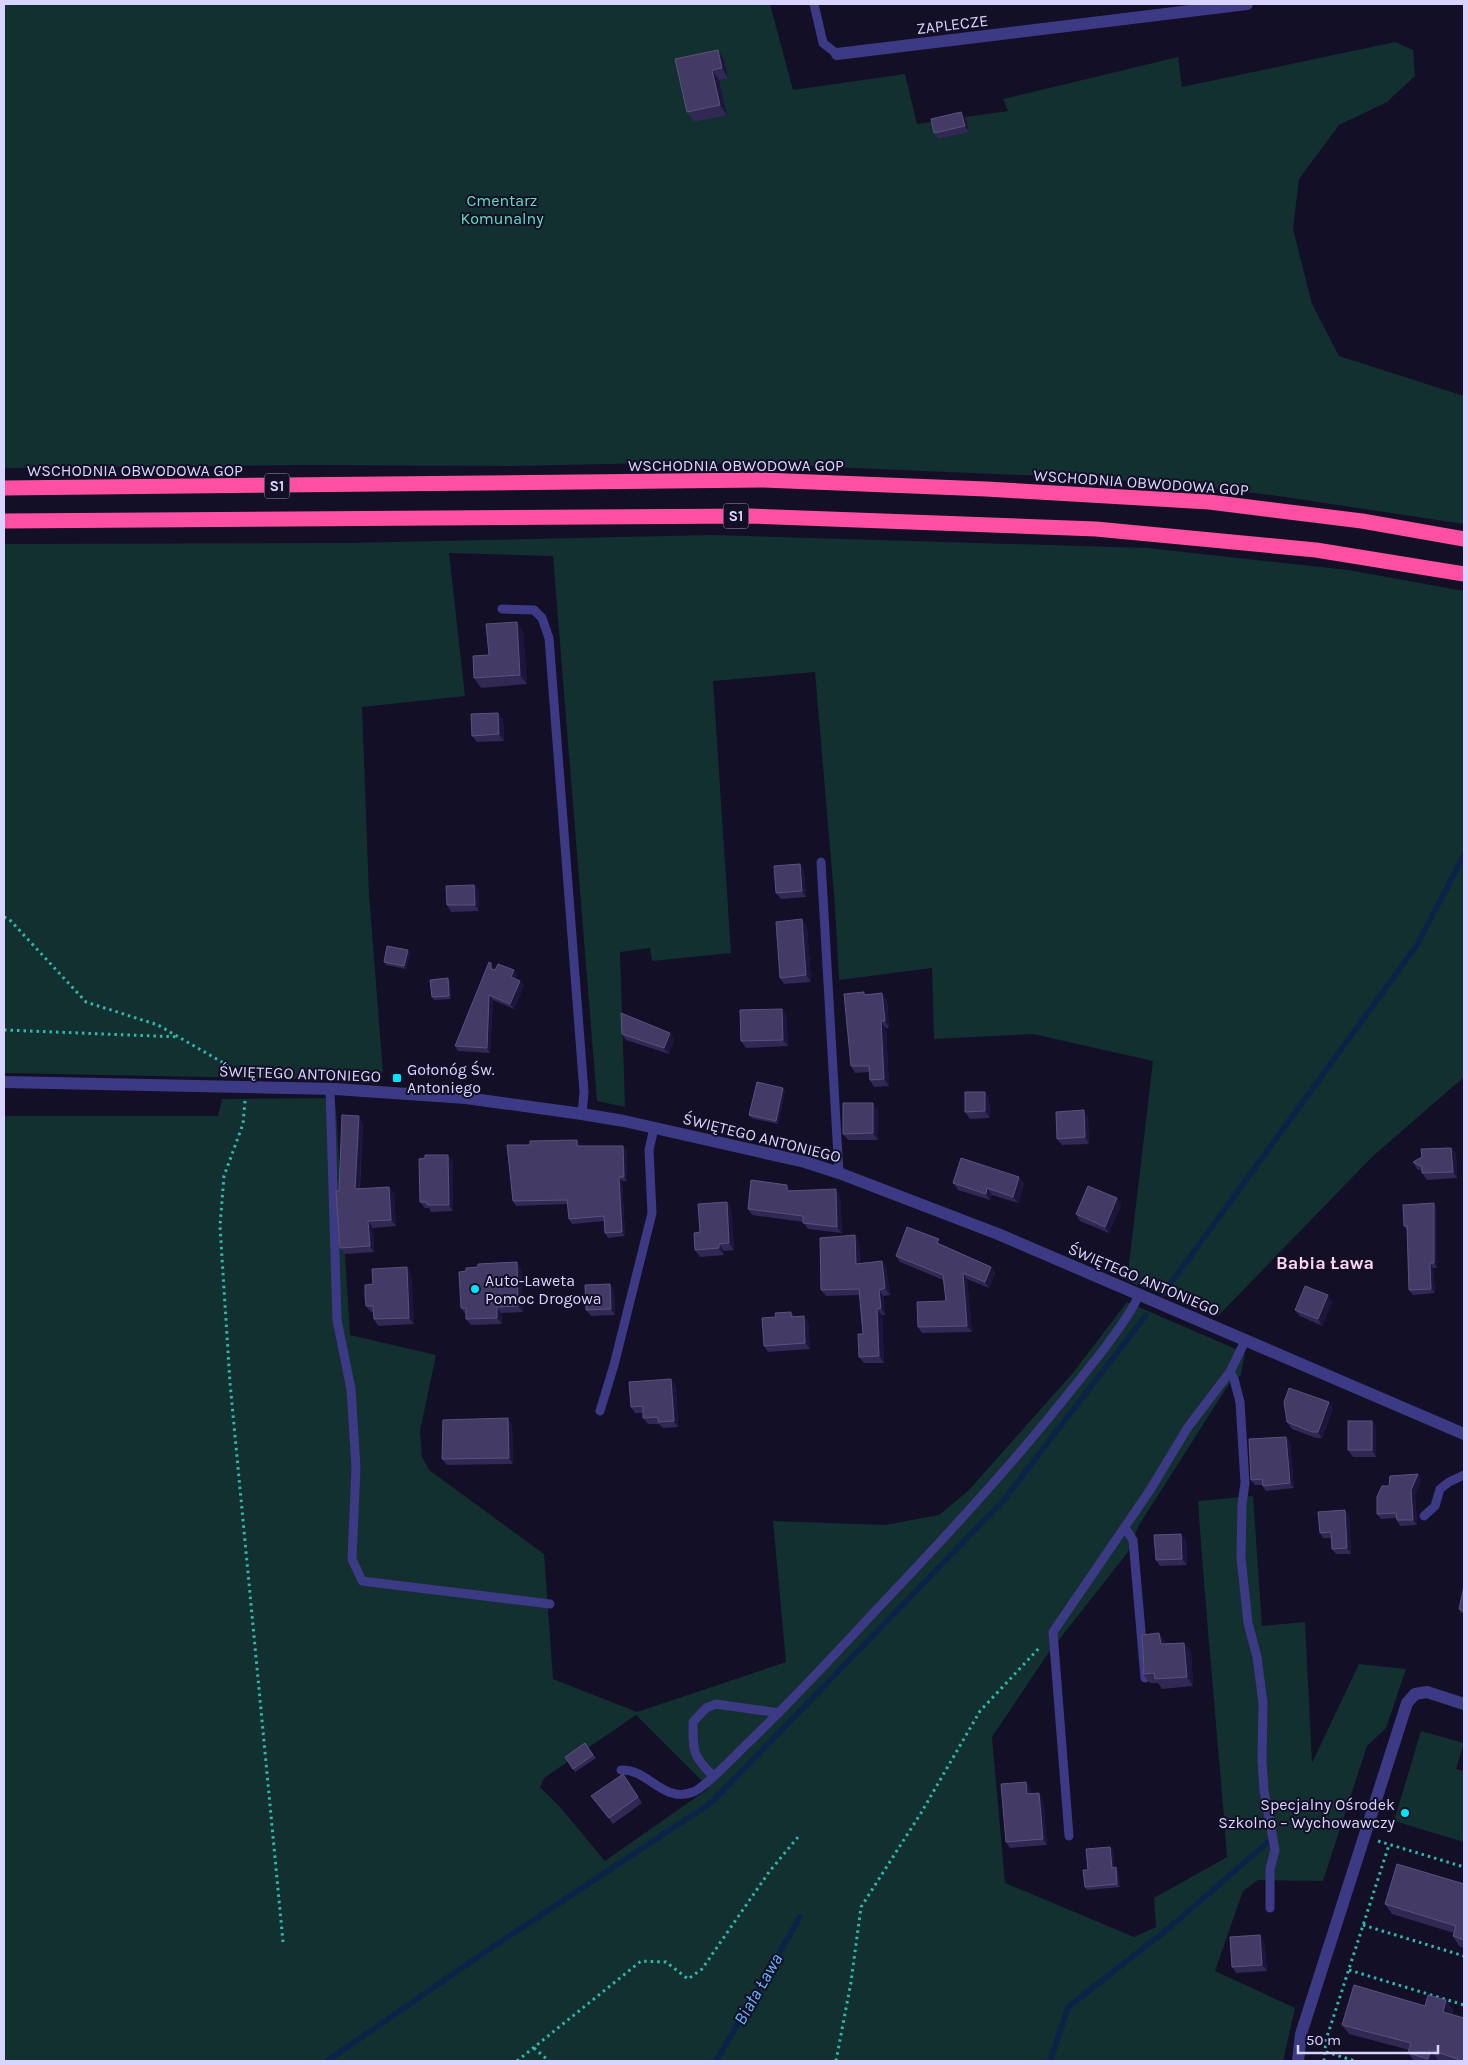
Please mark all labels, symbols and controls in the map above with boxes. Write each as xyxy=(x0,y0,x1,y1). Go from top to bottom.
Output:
street label: ZAPLECZE xyxy=(915,11,989,38)
park label: Cmentarz Komunalny xyxy=(460,191,544,228)
street label: WSCHODNIA OBWODOWA GOP xyxy=(628,456,844,475)
street label: WSCHODNIA OBWODOWA GOP xyxy=(27,461,243,480)
street label: WSCHODNIA OBWODOWA GOP xyxy=(1033,465,1249,500)
road number: S1 xyxy=(264,474,290,498)
road number: S1 xyxy=(724,504,748,528)
place label: Gołonóg Św. Antoniego xyxy=(407,1060,495,1097)
street label: ŚWIĘTEGO ANTONIEGO xyxy=(218,1061,381,1086)
marker: Gołonóg Św. Antoniego xyxy=(391,1072,403,1084)
street label: ŚWIĘTEGO ANTONIEGO xyxy=(681,1109,843,1166)
street label: ŚWIĘTEGO ANTONIEGO xyxy=(1065,1239,1222,1320)
district label: Babia Ława xyxy=(1276,1252,1374,1274)
place label: Auto-Laweta Pomoc Drogowa xyxy=(485,1271,602,1308)
marker: Auto-Laweta Pomoc Drogowa xyxy=(469,1283,481,1295)
place label: Specjalny Ośrodek Szkolno – Wychowawczy xyxy=(1218,1795,1396,1832)
marker: Specjalny Ośrodek Szkolno – Wychowawczy xyxy=(1399,1807,1411,1819)
water label: Biała Ława xyxy=(729,1949,787,2029)
scale bar xyxy=(1298,2022,1438,2054)
text: 50 m xyxy=(1306,2031,1341,2049)

